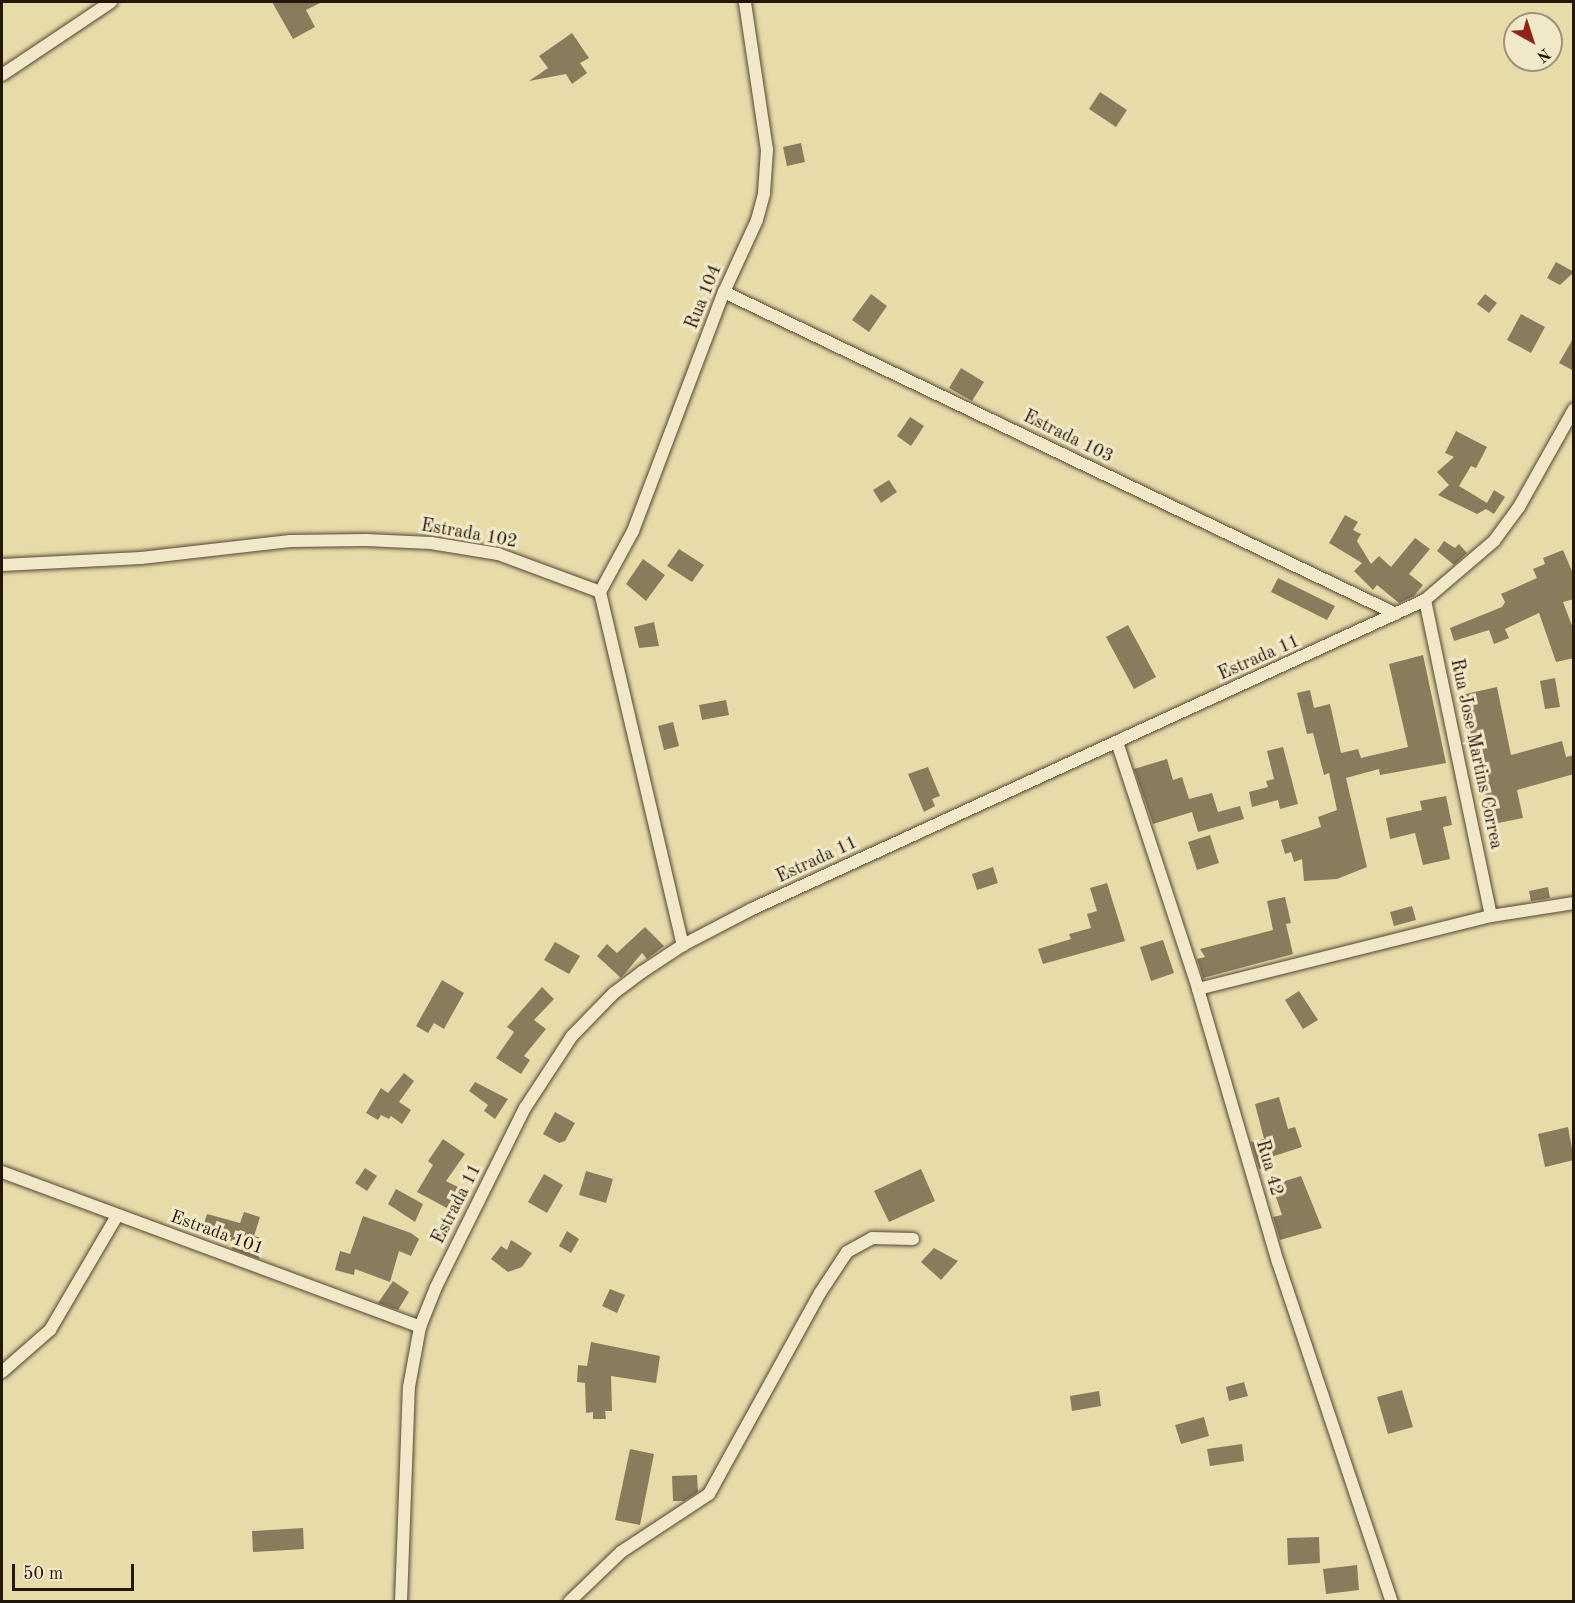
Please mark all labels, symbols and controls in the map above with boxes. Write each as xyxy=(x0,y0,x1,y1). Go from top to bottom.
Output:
north arrow xyxy=(1503,12,1563,72)
text: N xyxy=(1533,44,1553,64)
street label: Rua 104 xyxy=(681,262,727,332)
street label: Estrada 103 xyxy=(1019,406,1117,468)
street label: Estrada 102 xyxy=(419,515,519,553)
street label: Estrada 11 xyxy=(1215,630,1303,686)
street label: Rua Jose Martins Correa xyxy=(1445,657,1507,851)
street label: Estrada 11 xyxy=(773,832,861,888)
street label: Rua 42 xyxy=(1251,1137,1287,1199)
street label: Estrada 11 xyxy=(428,1160,486,1248)
street label: Estrada 101 xyxy=(168,1206,266,1260)
scale bar xyxy=(15,1552,136,1590)
text: 50 m xyxy=(23,1565,63,1583)

